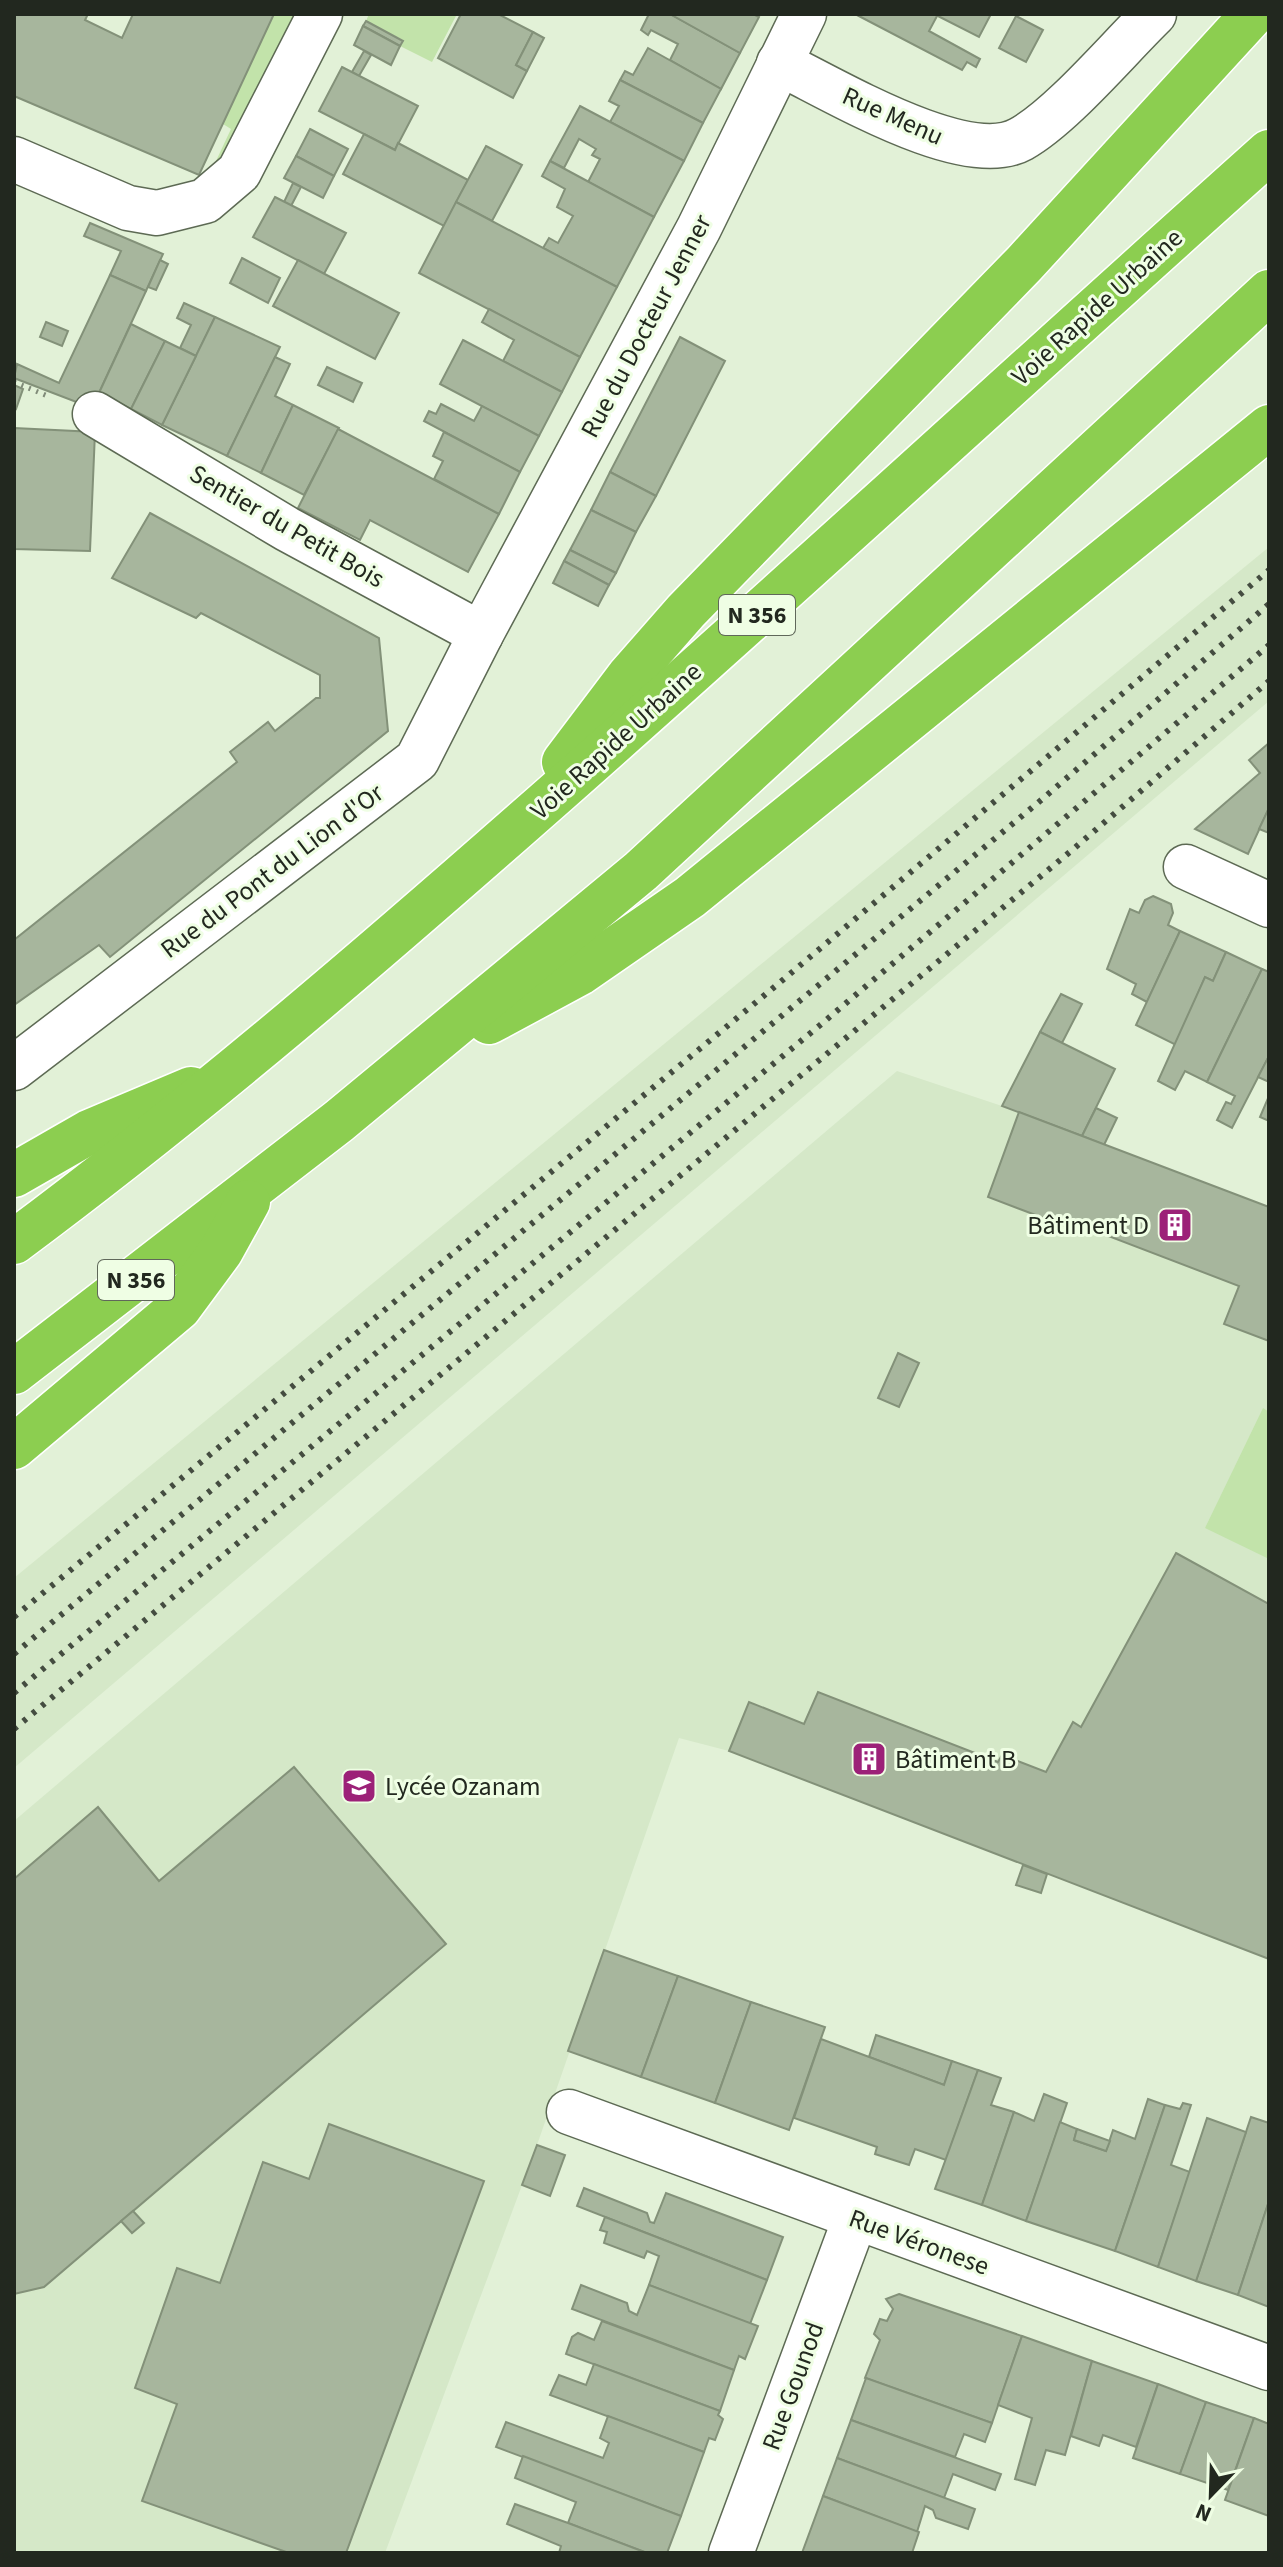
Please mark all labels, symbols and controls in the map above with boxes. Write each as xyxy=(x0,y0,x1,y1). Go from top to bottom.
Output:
street label: Rue Menu xyxy=(837,77,949,155)
street label: Rue du Docteur Jenner xyxy=(571,207,721,444)
street label: Voie Rapide Urbaine xyxy=(1003,220,1191,394)
street label: Sentier du Petit Bois xyxy=(183,455,391,597)
road number: N 356 xyxy=(719,595,795,635)
street label: Voie Rapide Urbaine xyxy=(522,654,710,828)
street label: Rue du Pont du Lion d'Or xyxy=(153,774,392,967)
building icon: Bâtiment D xyxy=(1156,1206,1194,1244)
place label: Bâtiment D xyxy=(1027,1207,1149,1244)
road number: N 356 xyxy=(98,1260,174,1300)
building icon: Bâtiment B xyxy=(850,1740,888,1778)
place label: Bâtiment B xyxy=(895,1741,1016,1778)
school or university icon: Lycée Ozanam xyxy=(340,1767,378,1805)
place label: Lycée Ozanam xyxy=(385,1768,541,1805)
street label: Rue Véronese xyxy=(844,2200,994,2284)
street label: Rue Gounod xyxy=(753,2317,833,2455)
north arrow xyxy=(1171,2455,1251,2535)
text: N xyxy=(1191,2495,1217,2530)

